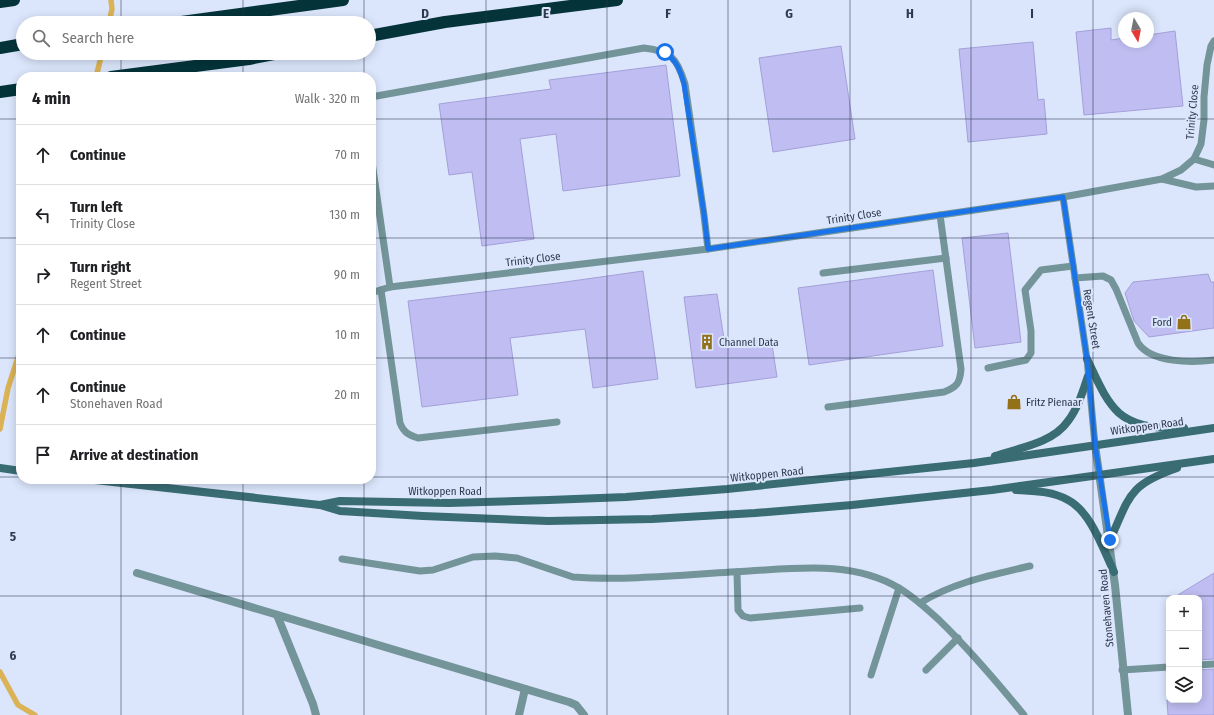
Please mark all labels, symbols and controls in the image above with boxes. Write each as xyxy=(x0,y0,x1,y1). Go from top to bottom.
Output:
text: D xyxy=(421,6,429,21)
text: E xyxy=(543,6,549,21)
text: F xyxy=(665,6,671,21)
text: G xyxy=(785,6,793,21)
text: H xyxy=(906,6,914,21)
text: I xyxy=(1030,6,1034,21)
north arrow xyxy=(1118,12,1154,48)
search box xyxy=(16,16,376,60)
icon: search xyxy=(30,27,52,49)
text: Search here xyxy=(62,29,134,47)
route start xyxy=(656,43,674,61)
street label: Trinity Close xyxy=(1184,84,1201,140)
text: 4 min xyxy=(32,88,71,109)
text: Walk · 320 m xyxy=(295,91,360,106)
icon: ahead xyxy=(32,144,54,166)
text: Continue xyxy=(70,146,126,164)
text: 70 m xyxy=(335,147,360,162)
text: Turn left xyxy=(70,198,123,216)
icon: left xyxy=(32,204,54,226)
street label: Trinity Close xyxy=(826,206,882,227)
text: 130 m xyxy=(329,207,360,222)
text: Trinity Close xyxy=(70,216,135,231)
street label: Trinity Close xyxy=(505,250,561,269)
text: Turn right xyxy=(70,258,131,276)
icon: right xyxy=(32,264,54,286)
text: 90 m xyxy=(334,267,360,282)
text: Regent Street xyxy=(70,276,142,291)
street label: Regent Street xyxy=(1080,288,1103,350)
shop icon: Ford xyxy=(1175,313,1193,331)
place label: Ford xyxy=(1152,316,1172,329)
icon: ahead xyxy=(32,324,54,346)
text: Continue xyxy=(70,326,126,344)
text: 10 m xyxy=(335,327,360,342)
building icon: Channel Data xyxy=(698,333,716,351)
place label: Channel Data xyxy=(719,336,779,349)
text: Continue xyxy=(70,378,126,396)
icon: ahead xyxy=(32,384,54,406)
text: 20 m xyxy=(334,387,360,402)
shop icon: Fritz Pienaar xyxy=(1005,393,1023,411)
text: Stonehaven Road xyxy=(70,396,163,411)
place label: Fritz Pienaar xyxy=(1026,396,1082,409)
street label: Witkoppen Road xyxy=(1110,415,1184,438)
icon: arrive xyxy=(32,444,54,466)
text: Arrive at destination xyxy=(70,446,198,464)
street label: Witkoppen Road xyxy=(730,464,804,485)
street label: Witkoppen Road xyxy=(408,485,482,498)
text: 5 xyxy=(10,529,16,544)
route end xyxy=(1101,531,1119,549)
street label: Stonehaven Road xyxy=(1097,568,1116,648)
map controls xyxy=(1166,595,1202,703)
button: + xyxy=(1166,595,1202,631)
button: − xyxy=(1166,631,1202,667)
text: 6 xyxy=(10,648,17,663)
button: layers xyxy=(1166,667,1202,703)

